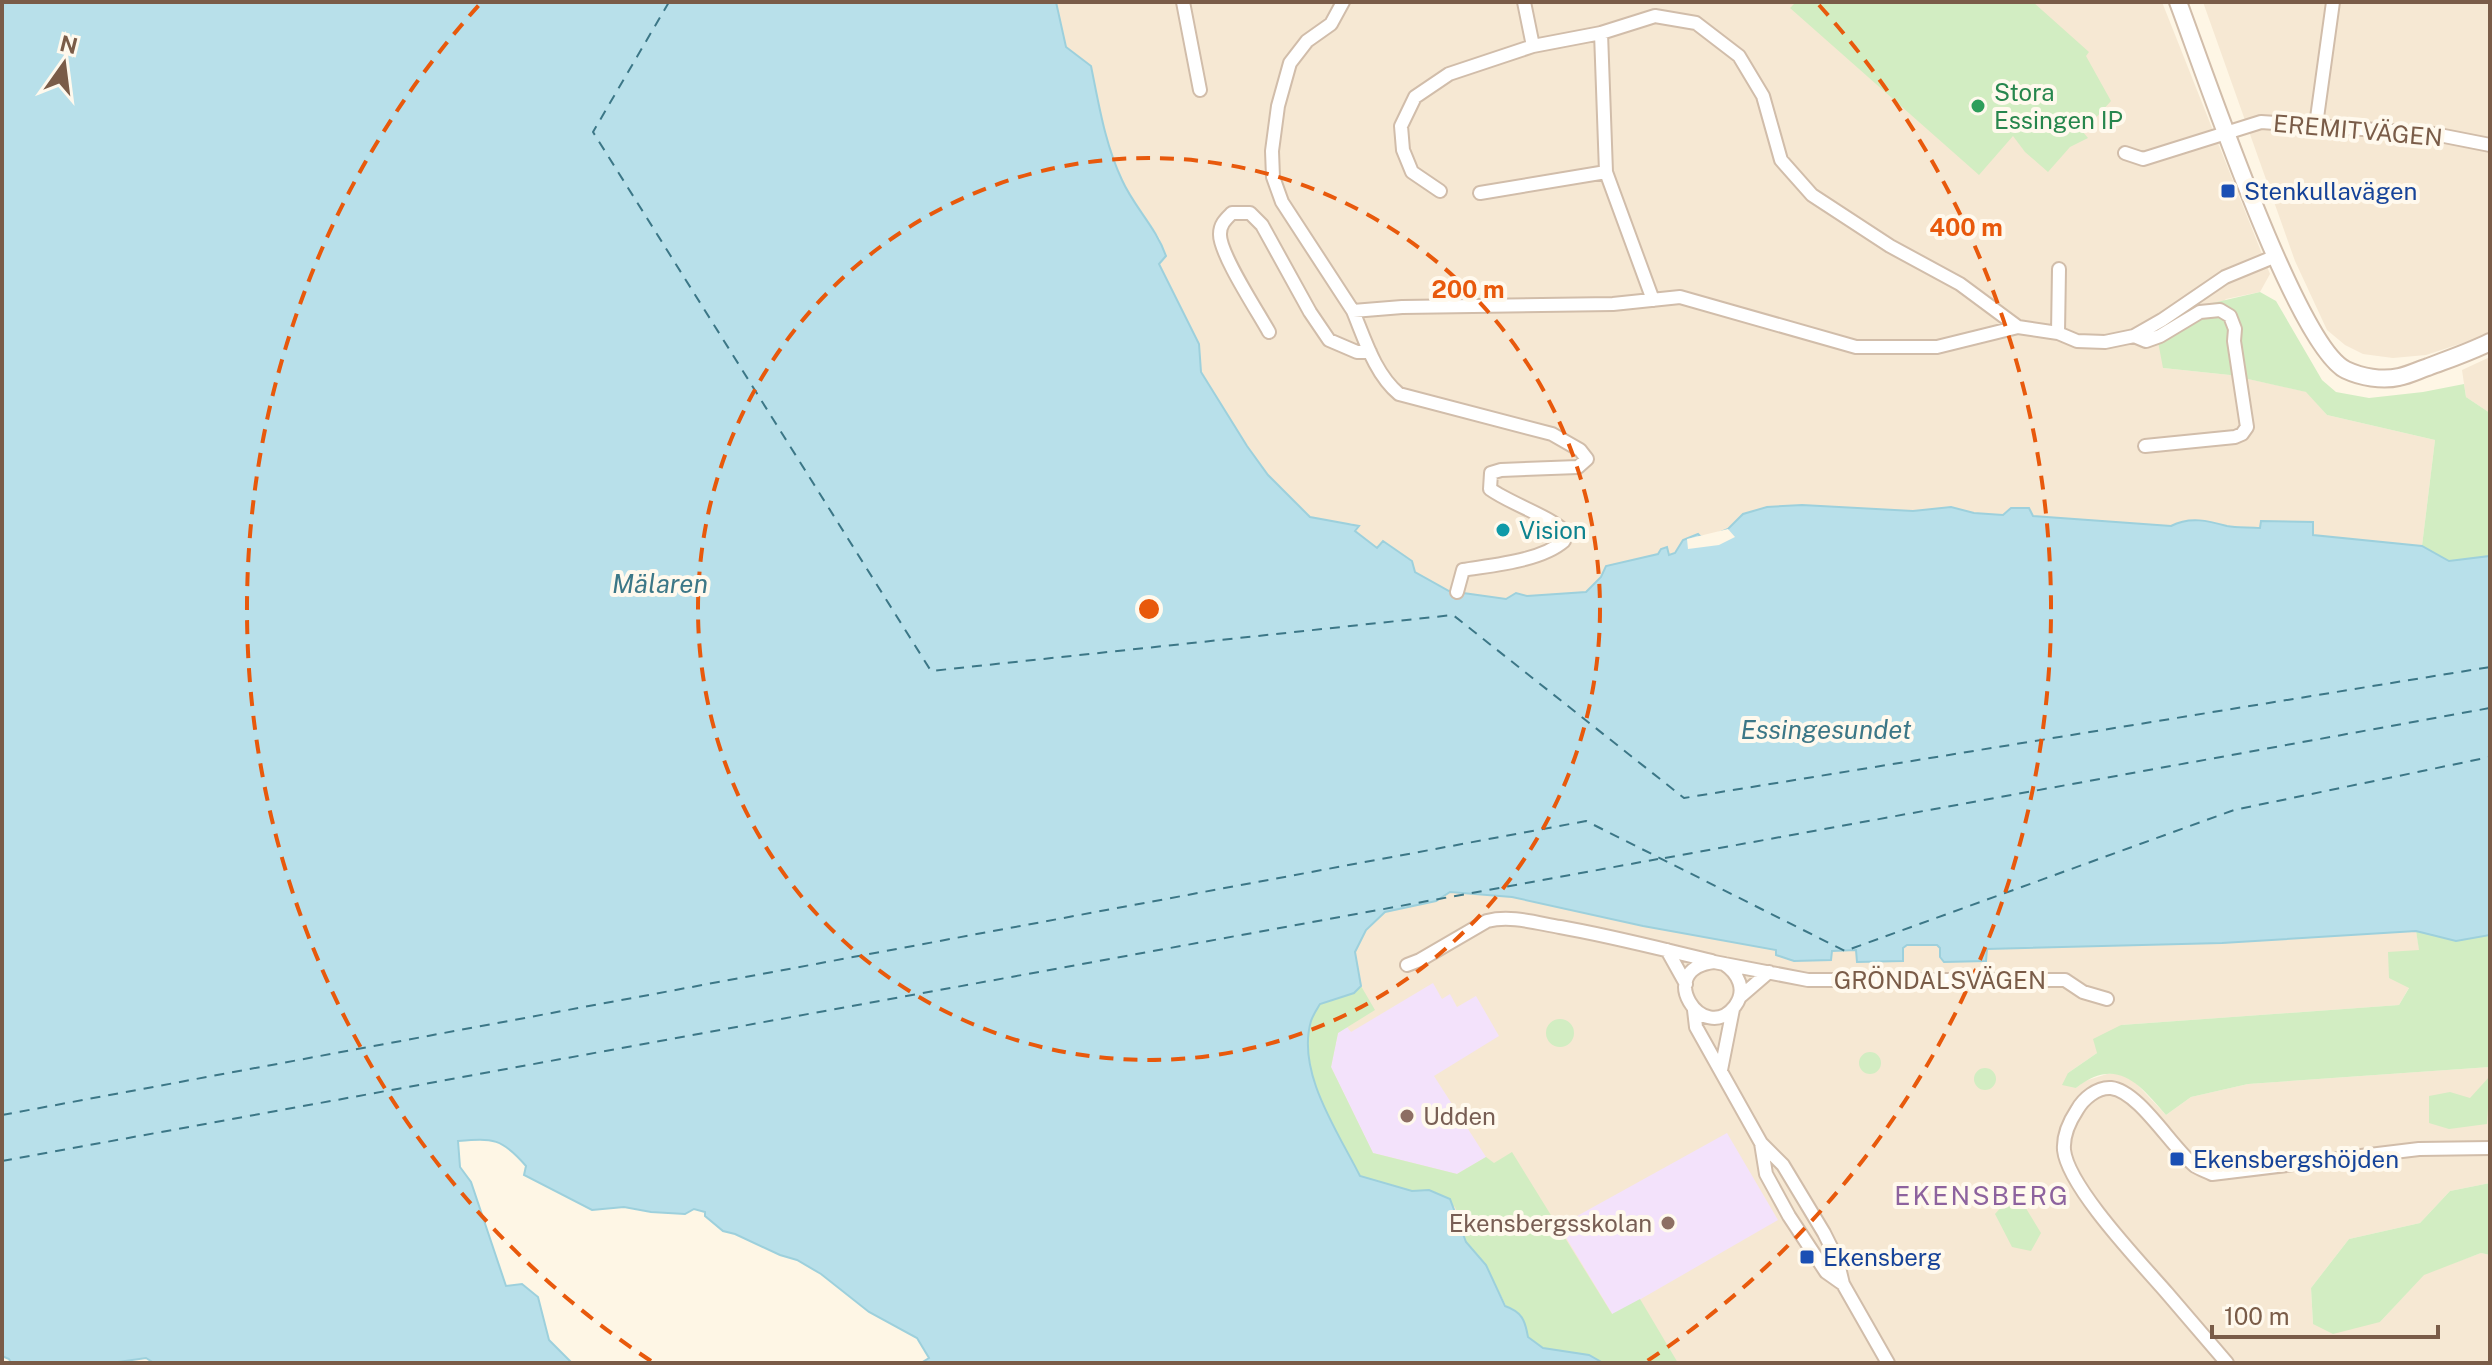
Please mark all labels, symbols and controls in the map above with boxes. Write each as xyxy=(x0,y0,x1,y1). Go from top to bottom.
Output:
north arrow xyxy=(24,24,104,104)
text: N xyxy=(57,30,80,59)
place label: Stora Essingen IP xyxy=(1994,78,2123,134)
marker: Stora Essingen IP xyxy=(1969,97,1987,115)
street label: EREMITVÄGEN xyxy=(2272,109,2444,151)
place label: Stenkullavägen xyxy=(2244,177,2417,205)
marker: Stenkullavägen xyxy=(2219,182,2237,200)
text: 400 m xyxy=(1929,213,2003,241)
text: 200 m xyxy=(1431,275,1505,303)
place label: Vision xyxy=(1519,516,1587,544)
marker: Vision xyxy=(1494,521,1512,539)
water label: Mälaren xyxy=(612,568,708,599)
centre of rings xyxy=(1135,595,1163,623)
water label: Essingesundet xyxy=(1740,714,1912,745)
street label: GRÖNDALSVÄGEN xyxy=(1834,965,2046,994)
place label: Udden xyxy=(1423,1102,1496,1130)
marker: Udden xyxy=(1398,1107,1416,1125)
place label: Ekensbergshöjden xyxy=(2193,1145,2399,1173)
marker: Ekensbergshöjden xyxy=(2168,1150,2186,1168)
district label: EKENSBERG xyxy=(1894,1180,2070,1211)
place label: Ekensbergsskolan xyxy=(1449,1209,1652,1237)
marker: Ekensbergsskolan xyxy=(1659,1214,1677,1232)
place label: Ekensberg xyxy=(1823,1243,1942,1271)
marker: Ekensberg xyxy=(1798,1248,1816,1266)
scale bar xyxy=(2212,1289,2438,1339)
text: 100 m xyxy=(2224,1302,2290,1330)

